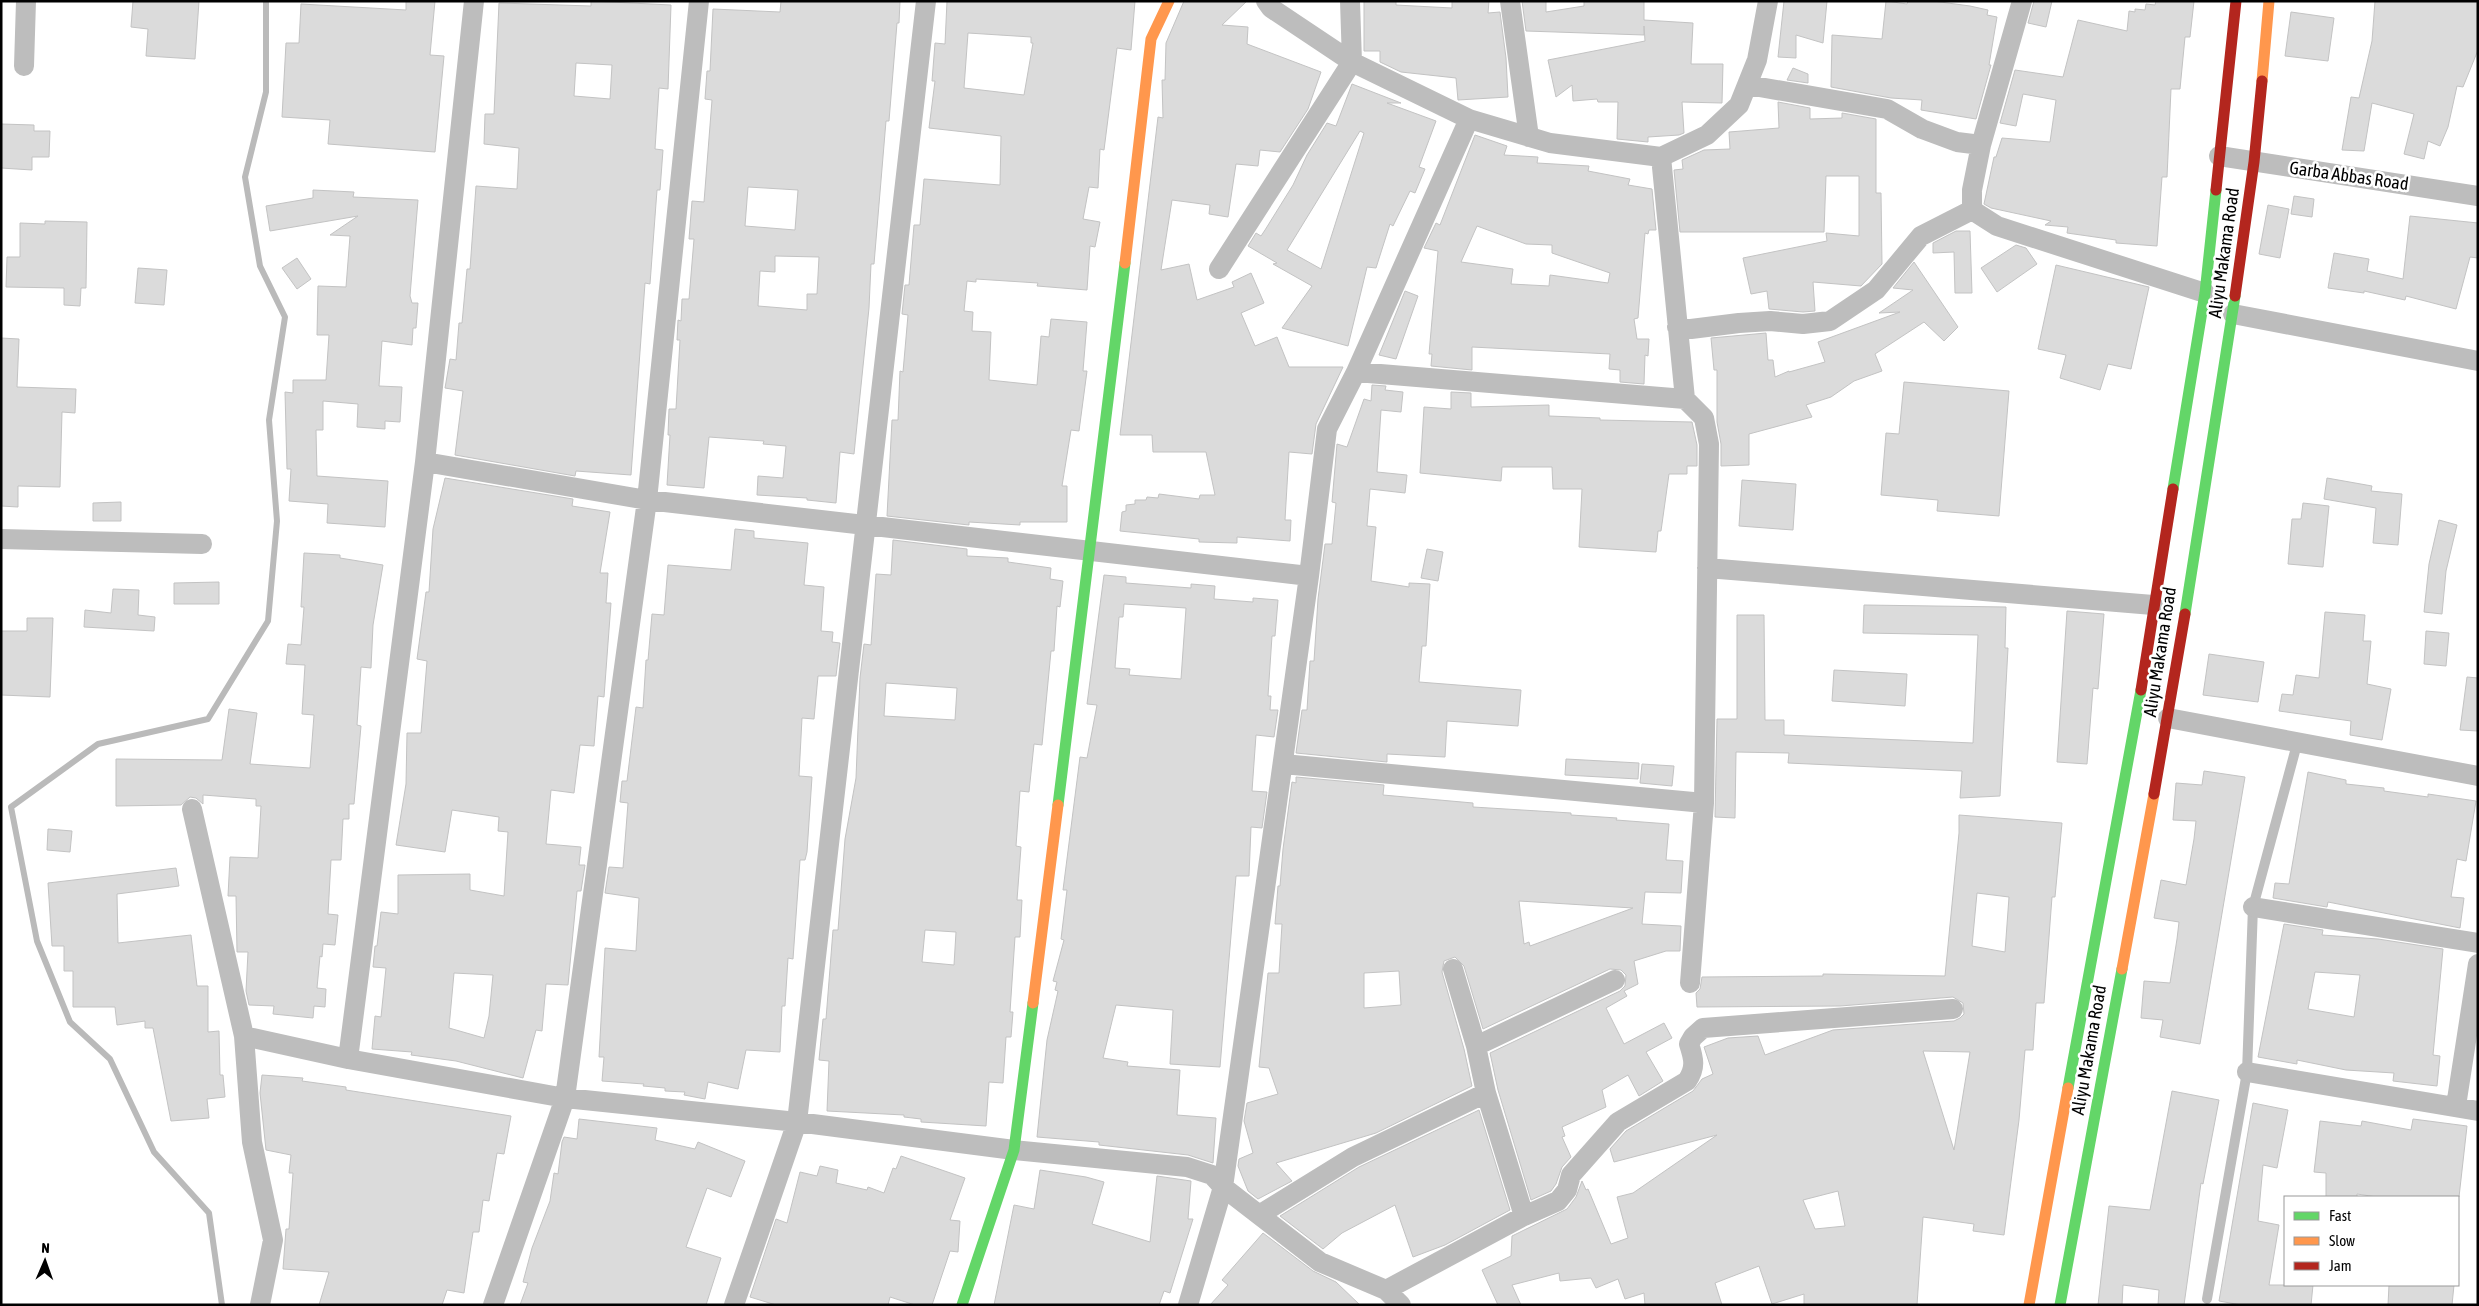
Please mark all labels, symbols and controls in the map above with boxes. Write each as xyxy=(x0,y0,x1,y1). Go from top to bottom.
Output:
street label: Garba Abbas Road xyxy=(2288,157,2410,194)
street label: Aliyu Makama Road xyxy=(2204,187,2243,319)
street label: Aliyu Makama Road xyxy=(2139,585,2180,718)
street label: Aliyu Makama Road xyxy=(2067,983,2110,1116)
legend xyxy=(2284,1196,2459,1286)
text: Fast xyxy=(2329,1207,2351,1224)
text: Slow xyxy=(2329,1232,2355,1249)
north arrow xyxy=(20,1236,70,1286)
text: N xyxy=(41,1240,50,1256)
text: Jam xyxy=(2329,1257,2352,1274)

